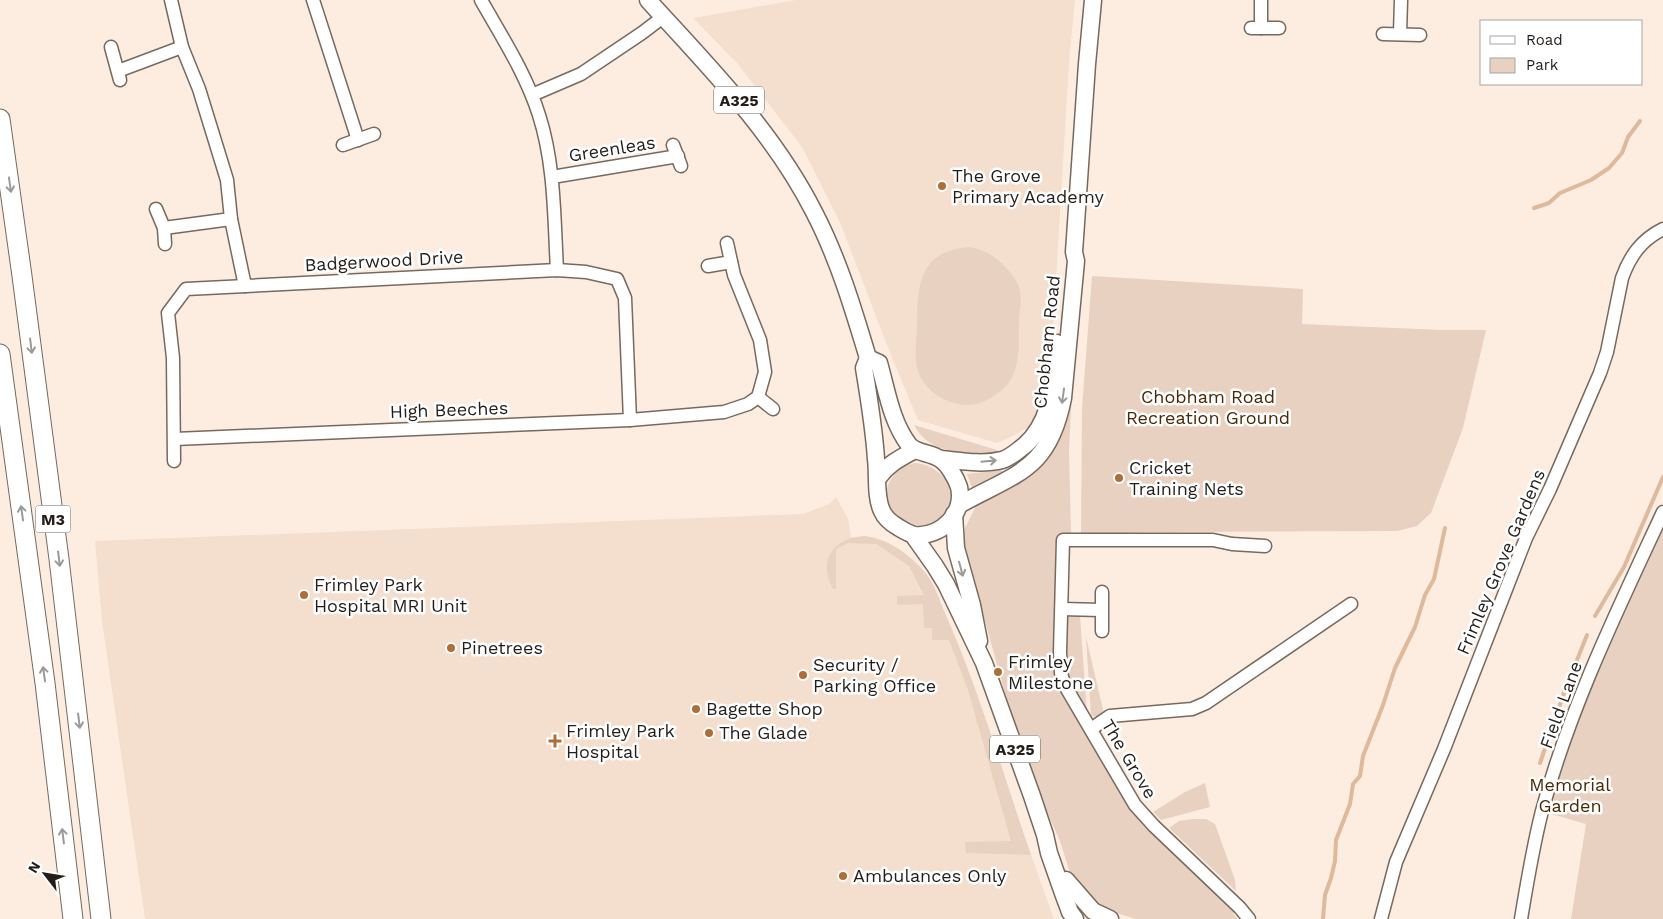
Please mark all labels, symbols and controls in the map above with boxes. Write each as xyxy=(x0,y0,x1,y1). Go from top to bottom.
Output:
legend xyxy=(1480,20,1643,85)
text: Road xyxy=(1526,31,1563,49)
text: Park xyxy=(1526,56,1559,74)
road number: A325 xyxy=(714,86,764,114)
street label: Greenleas xyxy=(567,131,657,166)
place label: The Grove Primary Academy xyxy=(952,165,1105,207)
one-way arrow xyxy=(5,177,15,193)
marker: The Grove Primary Academy xyxy=(936,180,948,192)
street label: Badgerwood Drive xyxy=(304,246,464,275)
street label: Chobham Road xyxy=(1029,274,1064,410)
one-way arrow xyxy=(26,338,36,354)
park label: Chobham Road Recreation Ground xyxy=(1126,386,1290,428)
one-way arrow xyxy=(1057,388,1067,404)
street label: High Beeches xyxy=(389,397,509,422)
one-way arrow xyxy=(981,456,997,466)
place label: Cricket Training Nets xyxy=(1129,457,1244,499)
street label: Frimley Grove Gardens xyxy=(1452,466,1549,658)
marker: Cricket Training Nets xyxy=(1113,472,1125,484)
one-way arrow xyxy=(17,506,27,522)
road number: M3 xyxy=(36,506,70,532)
one-way arrow xyxy=(54,551,64,567)
one-way arrow xyxy=(957,561,967,577)
place label: Frimley Park Hospital MRI Unit xyxy=(314,574,468,616)
marker: Frimley Park Hospital MRI Unit xyxy=(298,589,310,601)
place label: Pinetrees xyxy=(461,637,543,658)
marker: Pinetrees xyxy=(445,642,457,654)
place label: Frimley Milestone xyxy=(1008,651,1093,693)
place label: Security / Parking Office xyxy=(813,654,936,696)
street label: Field Lane xyxy=(1535,658,1586,751)
marker: Frimley Milestone xyxy=(992,666,1004,678)
one-way arrow xyxy=(39,667,49,683)
marker: Security / Parking Office xyxy=(797,669,809,681)
place label: Bagette Shop xyxy=(706,698,823,719)
marker: Bagette Shop xyxy=(690,703,702,715)
one-way arrow xyxy=(74,712,84,728)
street label: The Grove xyxy=(1098,715,1161,802)
place label: Frimley Park Hospital xyxy=(566,720,675,762)
place label: The Glade xyxy=(719,722,808,743)
marker: The Glade xyxy=(703,727,715,739)
marker: Frimley Park Hospital xyxy=(548,734,562,748)
road number: A325 xyxy=(990,736,1040,762)
park label: Memorial Garden xyxy=(1529,774,1611,816)
one-way arrow xyxy=(58,828,68,844)
north arrow xyxy=(20,849,70,899)
text: N xyxy=(24,859,43,876)
place label: Ambulances Only xyxy=(853,865,1007,886)
marker: Ambulances Only xyxy=(837,870,849,882)

